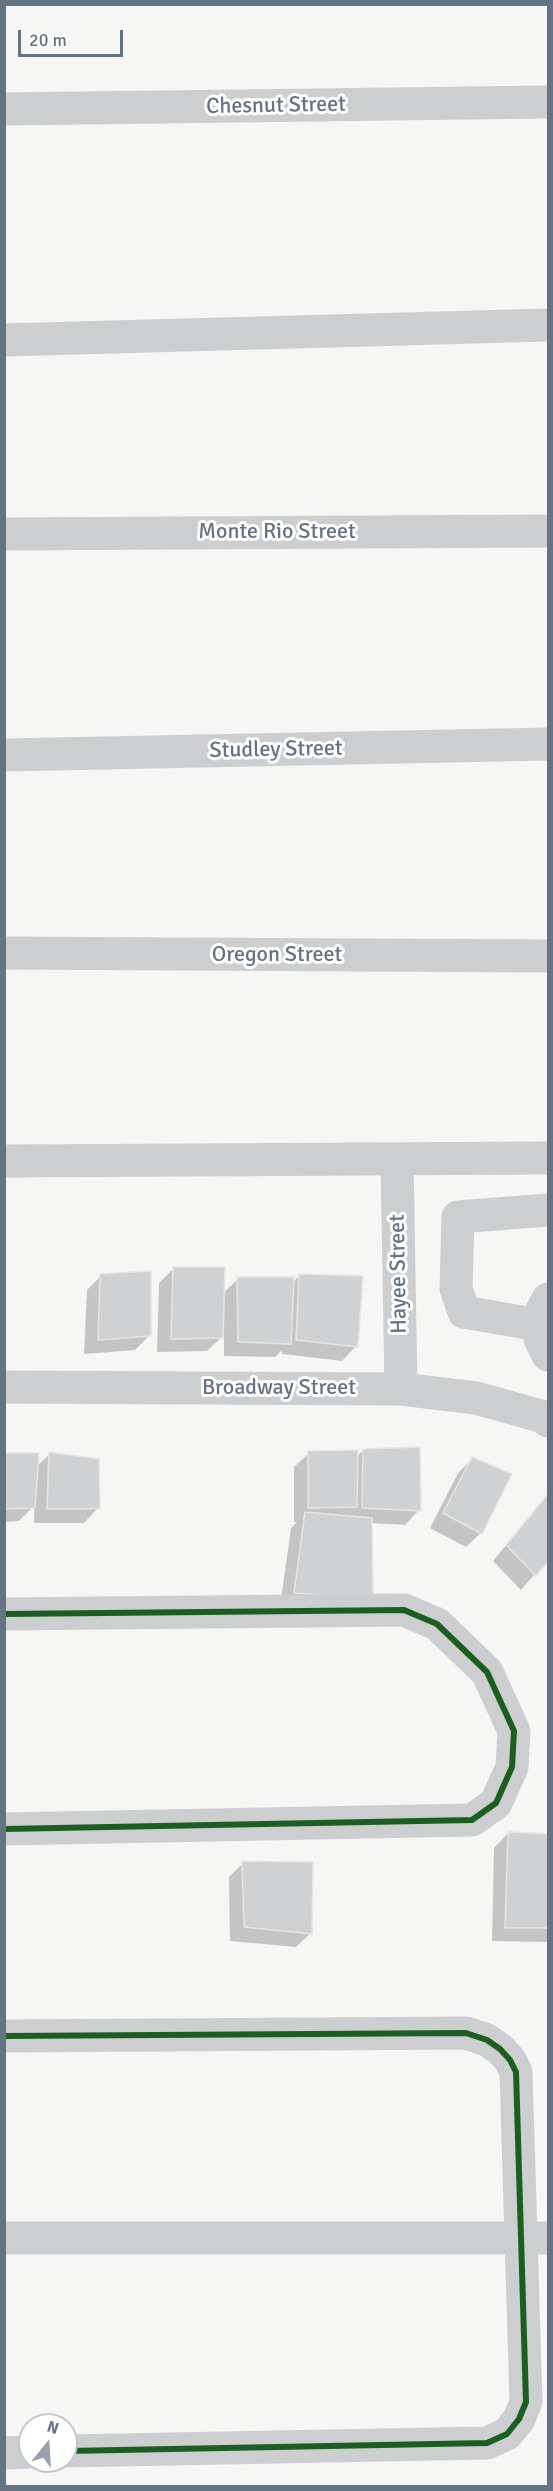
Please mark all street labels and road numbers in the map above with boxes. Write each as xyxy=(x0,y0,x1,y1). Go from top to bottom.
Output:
street label: Chesnut Street xyxy=(206,92,346,120)
street label: Monte Rio Street xyxy=(198,519,356,545)
street label: Studley Street xyxy=(209,736,343,764)
street label: Oregon Street xyxy=(212,942,342,968)
street label: Hayee Street xyxy=(385,1214,413,1334)
street label: Broadway Street xyxy=(202,1375,356,1401)

